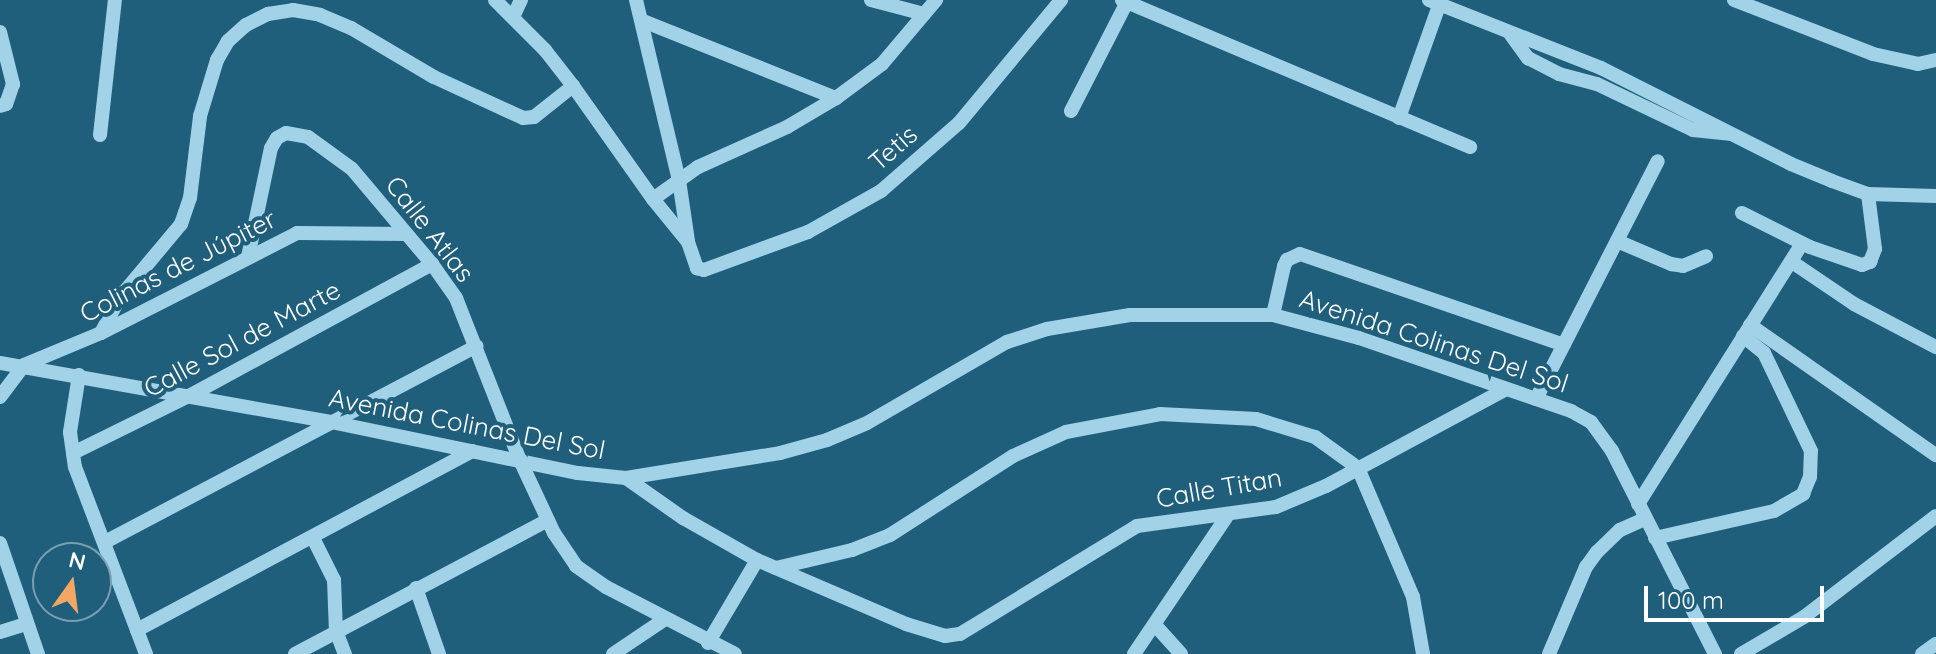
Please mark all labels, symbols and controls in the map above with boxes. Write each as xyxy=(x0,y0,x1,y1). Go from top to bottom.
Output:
street label: Tetis xyxy=(862,119,924,177)
street label: Calle Atlas xyxy=(379,170,481,288)
street label: Colinas de Júpiter xyxy=(75,203,281,329)
street label: Calle Sol de Marte xyxy=(139,274,345,404)
street label: Avenida Colinas Del Sol xyxy=(1296,283,1572,399)
street label: Avenida Colinas Del Sol xyxy=(326,382,608,466)
street label: Calle Titan xyxy=(1154,462,1284,514)
north arrow xyxy=(32,542,112,622)
text: N xyxy=(66,545,89,576)
scale bar xyxy=(1648,570,1828,620)
text: 100 m xyxy=(1658,585,1724,615)

